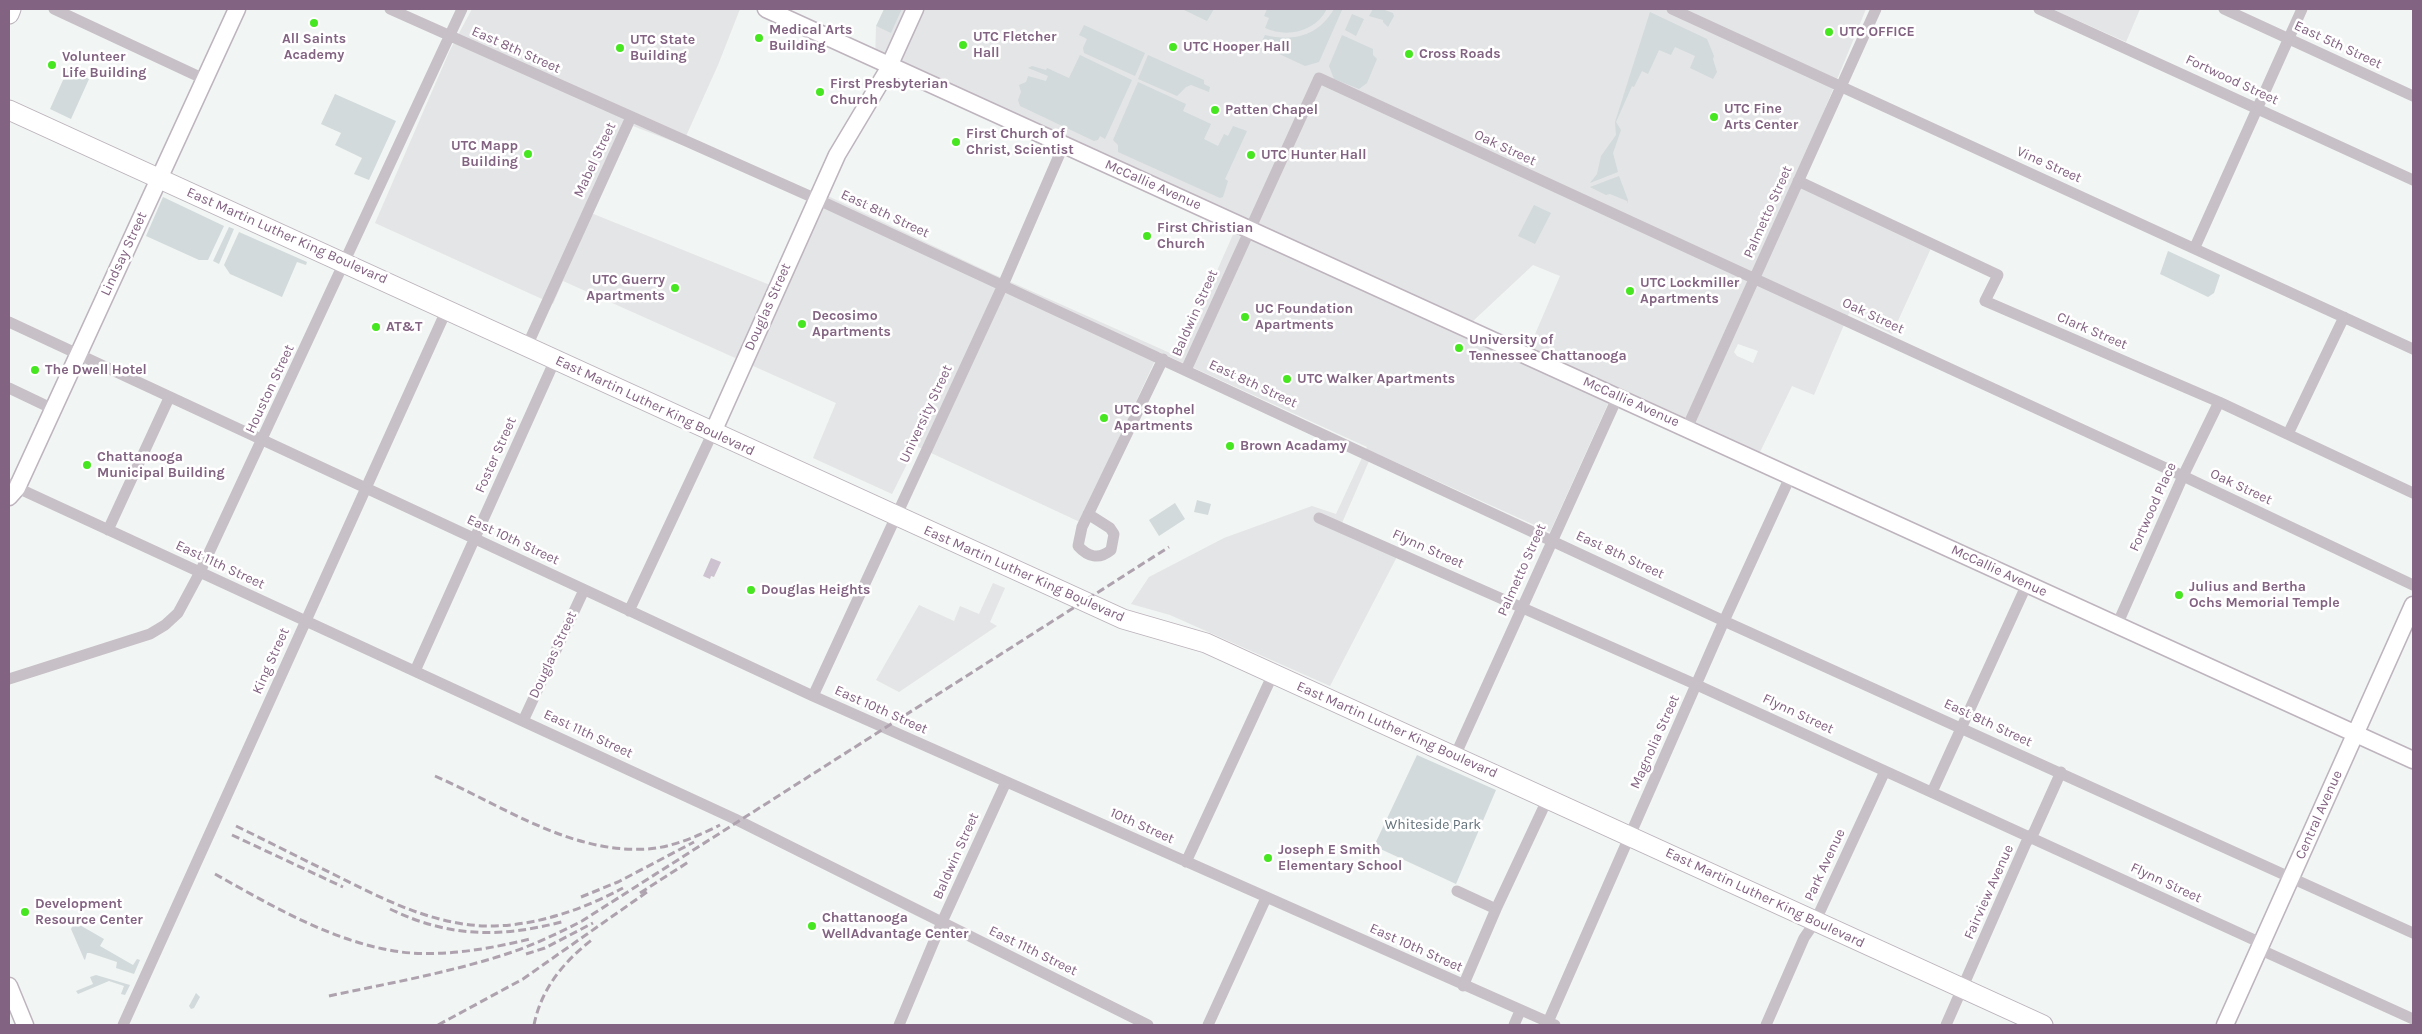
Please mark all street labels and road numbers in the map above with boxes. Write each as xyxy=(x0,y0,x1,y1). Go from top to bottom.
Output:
street label: East 5th Street xyxy=(2291,17,2385,73)
street label: East 8th Street xyxy=(469,23,563,77)
street label: Fortwood Street xyxy=(2183,51,2281,109)
street label: Mabel Street xyxy=(570,120,620,200)
street label: Oak Street xyxy=(1471,126,1539,170)
street label: Vine Street xyxy=(2014,143,2084,187)
street label: McCallie Avenue xyxy=(1102,156,1204,214)
street label: Palmetto Street xyxy=(1740,163,1796,261)
street label: East Martin Luther King Boulevard xyxy=(184,184,390,288)
street label: East 8th Street xyxy=(838,186,932,242)
street label: Lindsay Street xyxy=(97,209,151,299)
street label: Douglas Street xyxy=(741,261,795,353)
street label: Baldwin Street xyxy=(1168,267,1222,359)
street label: Oak Street xyxy=(1839,294,1907,338)
street label: Clark Street xyxy=(2054,309,2130,353)
street label: Houston Street xyxy=(242,342,298,436)
street label: East Martin Luther King Boulevard xyxy=(553,352,757,460)
street label: East 8th Street xyxy=(1206,356,1300,412)
street label: University Street xyxy=(896,362,956,466)
street label: McCallie Avenue xyxy=(1580,373,1682,431)
street label: Foster Street xyxy=(472,414,520,496)
street label: Fortwood Place xyxy=(2126,460,2180,554)
street label: Oak Street xyxy=(2207,465,2275,509)
street label: East 10th Street xyxy=(464,511,562,569)
street label: Palmetto Street xyxy=(1494,521,1550,619)
street label: East Martin Luther King Boulevard xyxy=(921,522,1127,626)
street label: Flynn Street xyxy=(1390,526,1466,572)
street label: East 8th Street xyxy=(1573,527,1667,583)
street label: East 11th Street xyxy=(173,537,267,593)
street label: McCallie Avenue xyxy=(1948,541,2050,601)
street label: Douglas Street xyxy=(526,609,580,701)
street label: King Street xyxy=(249,625,293,697)
street label: East Martin Luther King Boulevard xyxy=(1294,678,1500,782)
street label: East 10th Street xyxy=(832,682,930,738)
street label: Flynn Street xyxy=(1760,690,1836,738)
street label: Magnolia Street xyxy=(1627,692,1683,792)
street label: East 8th Street xyxy=(1941,695,2035,751)
street label: East 11th Street xyxy=(541,706,635,762)
street label: Central Avenue xyxy=(2292,768,2346,862)
street label: 10th Street xyxy=(1107,804,1177,848)
street label: Baldwin Street xyxy=(929,810,983,902)
street label: Park Avenue xyxy=(1801,826,1849,904)
street label: Fairview Avenue xyxy=(1961,842,2017,942)
street label: East Martin Luther King Boulevard xyxy=(1663,844,1867,952)
street label: Flynn Street xyxy=(2128,859,2204,907)
street label: East 10th Street xyxy=(1367,920,1465,976)
street label: East 11th Street xyxy=(986,922,1080,980)

